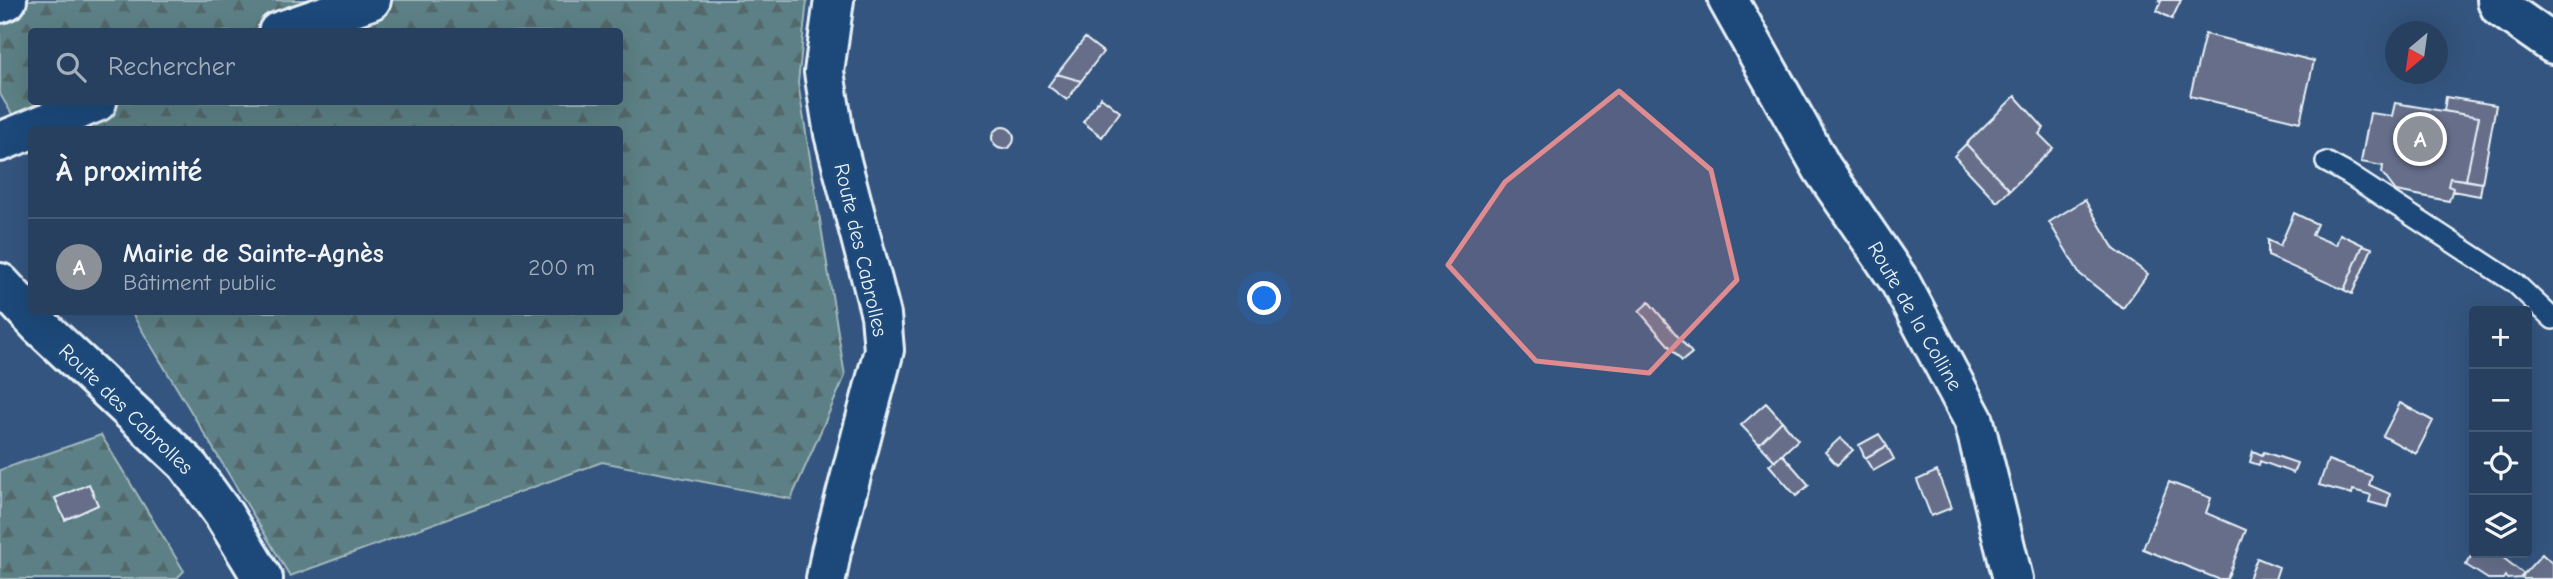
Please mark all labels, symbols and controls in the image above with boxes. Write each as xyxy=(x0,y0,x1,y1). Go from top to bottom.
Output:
north arrow xyxy=(2385,21,2448,84)
search box xyxy=(28,28,623,105)
icon: search xyxy=(52,48,90,86)
text: Rechercher xyxy=(108,52,235,82)
pin: A xyxy=(2397,113,2443,165)
text: À proximité xyxy=(56,154,202,189)
street label: Route des Cabrolles xyxy=(829,161,893,339)
street label: Route de la Colline xyxy=(1863,237,1967,395)
text: Mairie de Sainte-Agnès xyxy=(123,239,384,269)
text: A xyxy=(73,254,85,281)
text: 200 m xyxy=(528,254,595,281)
text: Bâtiment public xyxy=(123,269,276,296)
your location xyxy=(1247,281,1281,315)
map controls xyxy=(2469,306,2532,558)
button: + xyxy=(2469,306,2532,369)
street label: Route des Cabrolles xyxy=(54,339,198,479)
button: − xyxy=(2469,369,2532,432)
button: locate xyxy=(2469,432,2532,495)
button: layers xyxy=(2469,495,2532,558)

